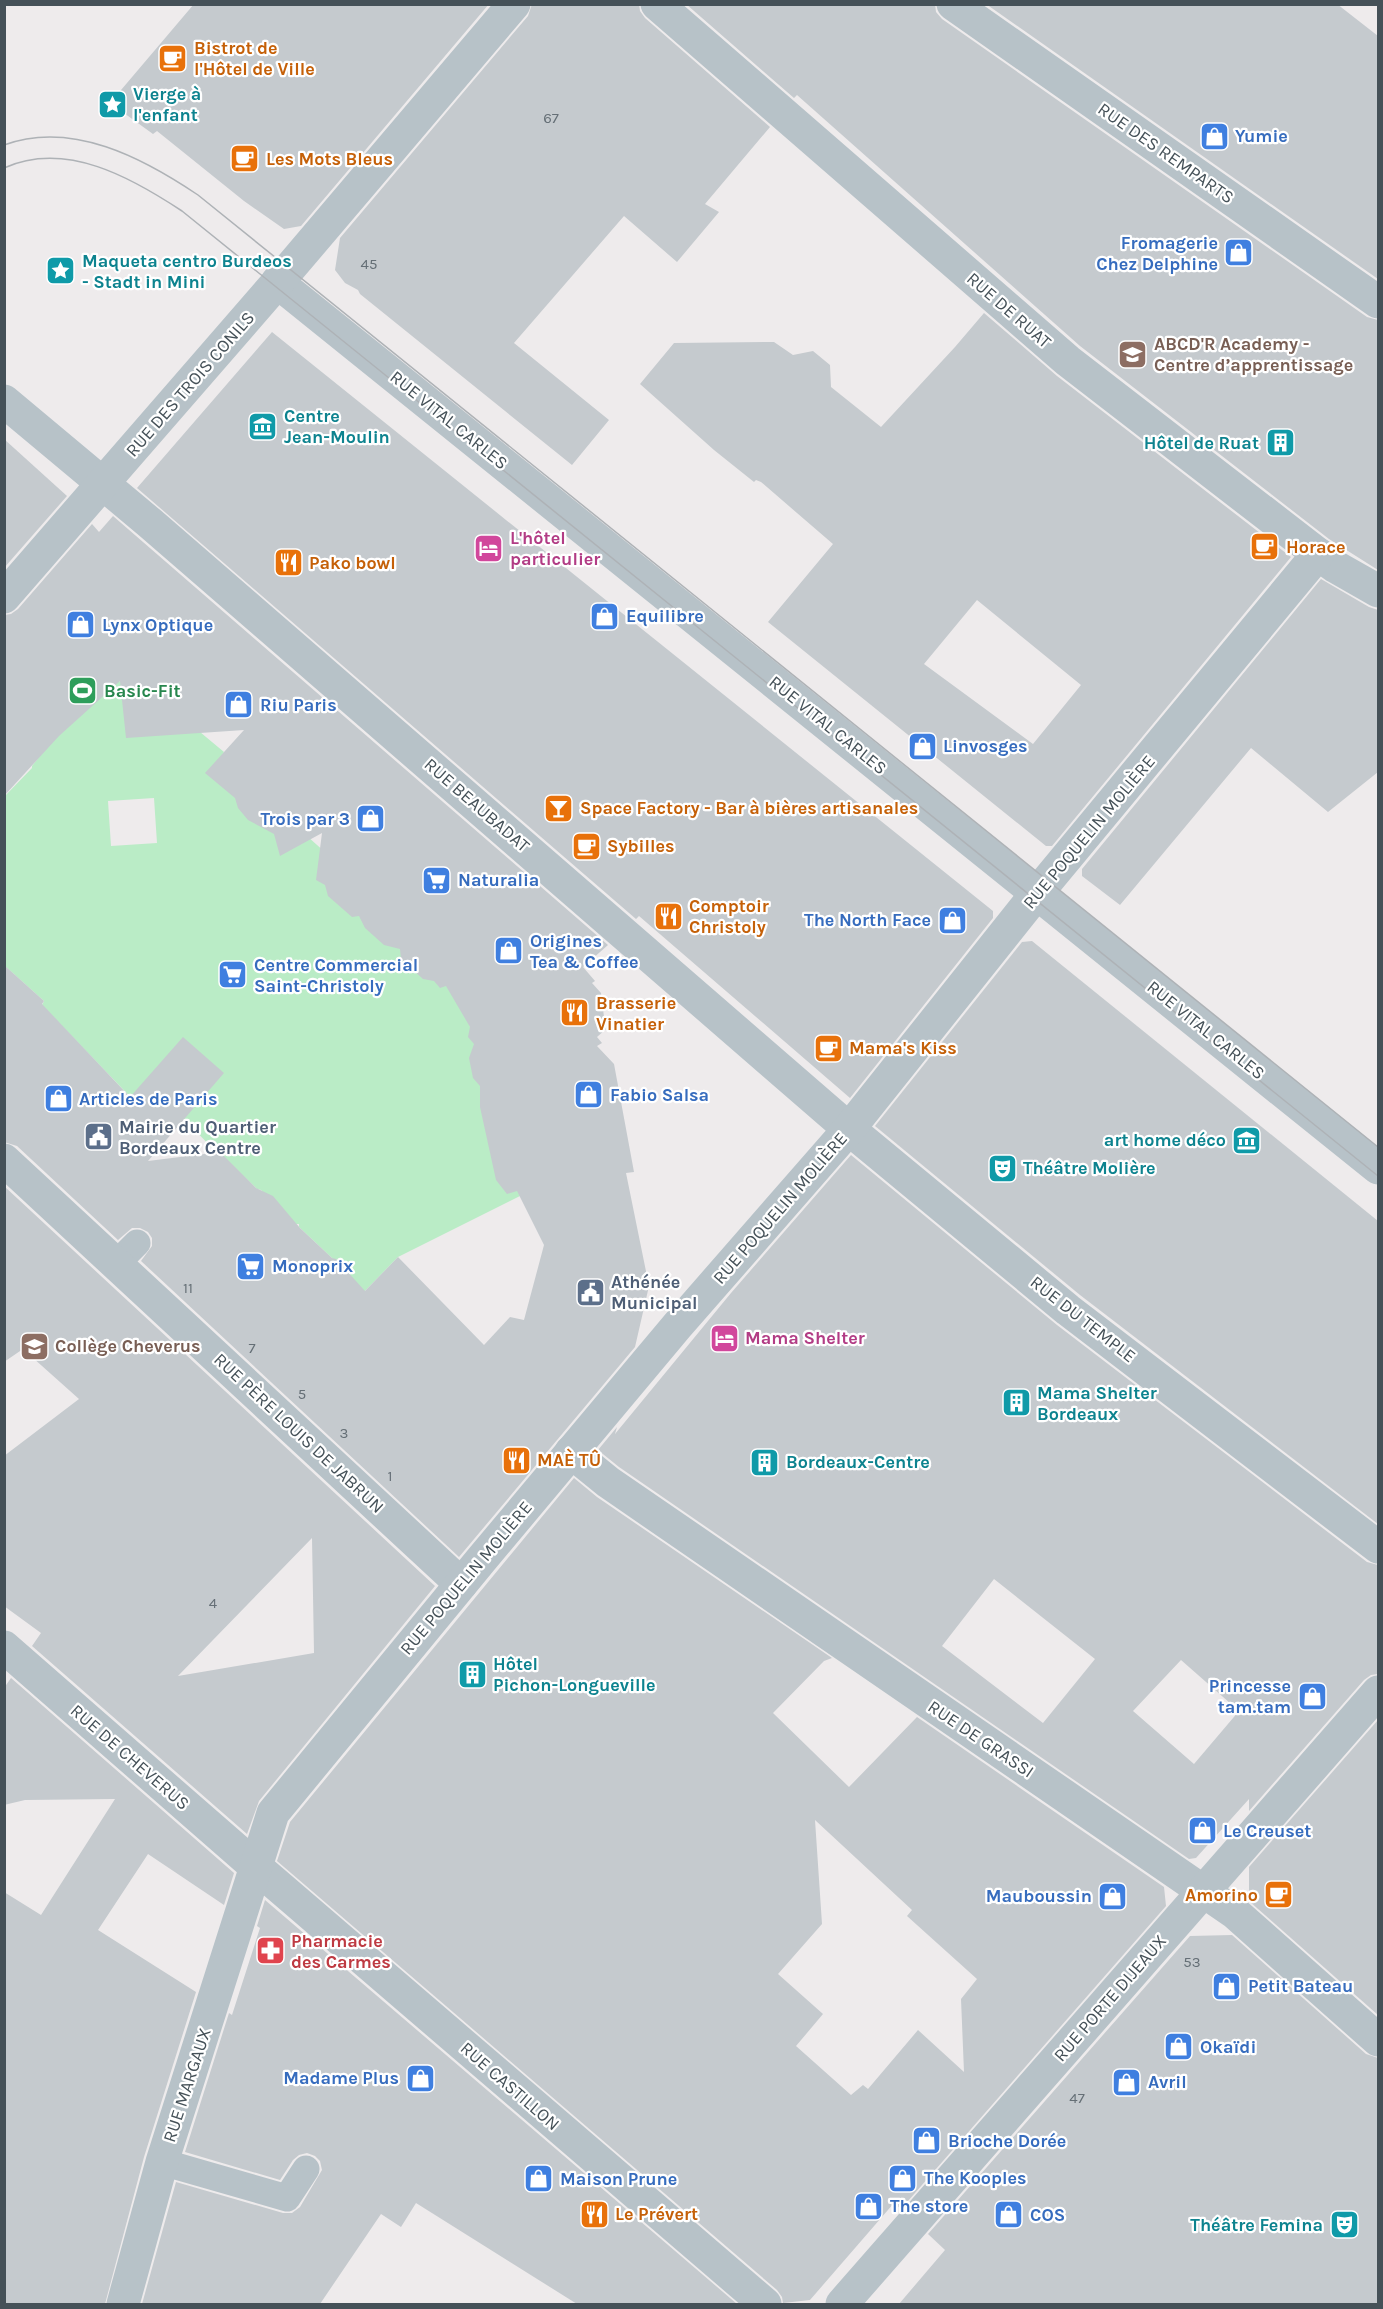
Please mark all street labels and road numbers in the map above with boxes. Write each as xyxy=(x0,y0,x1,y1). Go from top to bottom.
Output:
street label: RUE DES REMPARTS xyxy=(1094,98,1238,208)
street label: RUE DE RUAT xyxy=(962,267,1056,353)
street label: RUE DES TROIS CONILS xyxy=(121,307,259,461)
street label: RUE VITAL CARLES xyxy=(386,366,512,474)
street label: RUE VITAL CARLES xyxy=(765,671,891,779)
street label: RUE POQUELIN MOLIÈRE xyxy=(1017,750,1160,913)
street label: RUE BEAUBADAT xyxy=(420,753,534,857)
street label: RUE VITAL CARLES xyxy=(1143,976,1269,1084)
street label: RUE POQUELIN MOLIÈRE xyxy=(707,1127,852,1288)
street label: RUE DU TEMPLE xyxy=(1026,1271,1140,1367)
street label: RUE PÈRE LOUIS DE JABRUN xyxy=(209,1348,389,1518)
street label: RUE POQUELIN MOLIÈRE xyxy=(394,1496,537,1659)
street label: RUE DE GRASSI xyxy=(924,1695,1038,1783)
street label: RUE DE CHEVERUS xyxy=(66,1699,194,1815)
street label: RUE PORTE DIJEAUX xyxy=(1049,1930,1171,2066)
street label: RUE MARGAUX xyxy=(158,2025,216,2145)
street label: RUE CASTILLON xyxy=(456,2037,564,2135)

